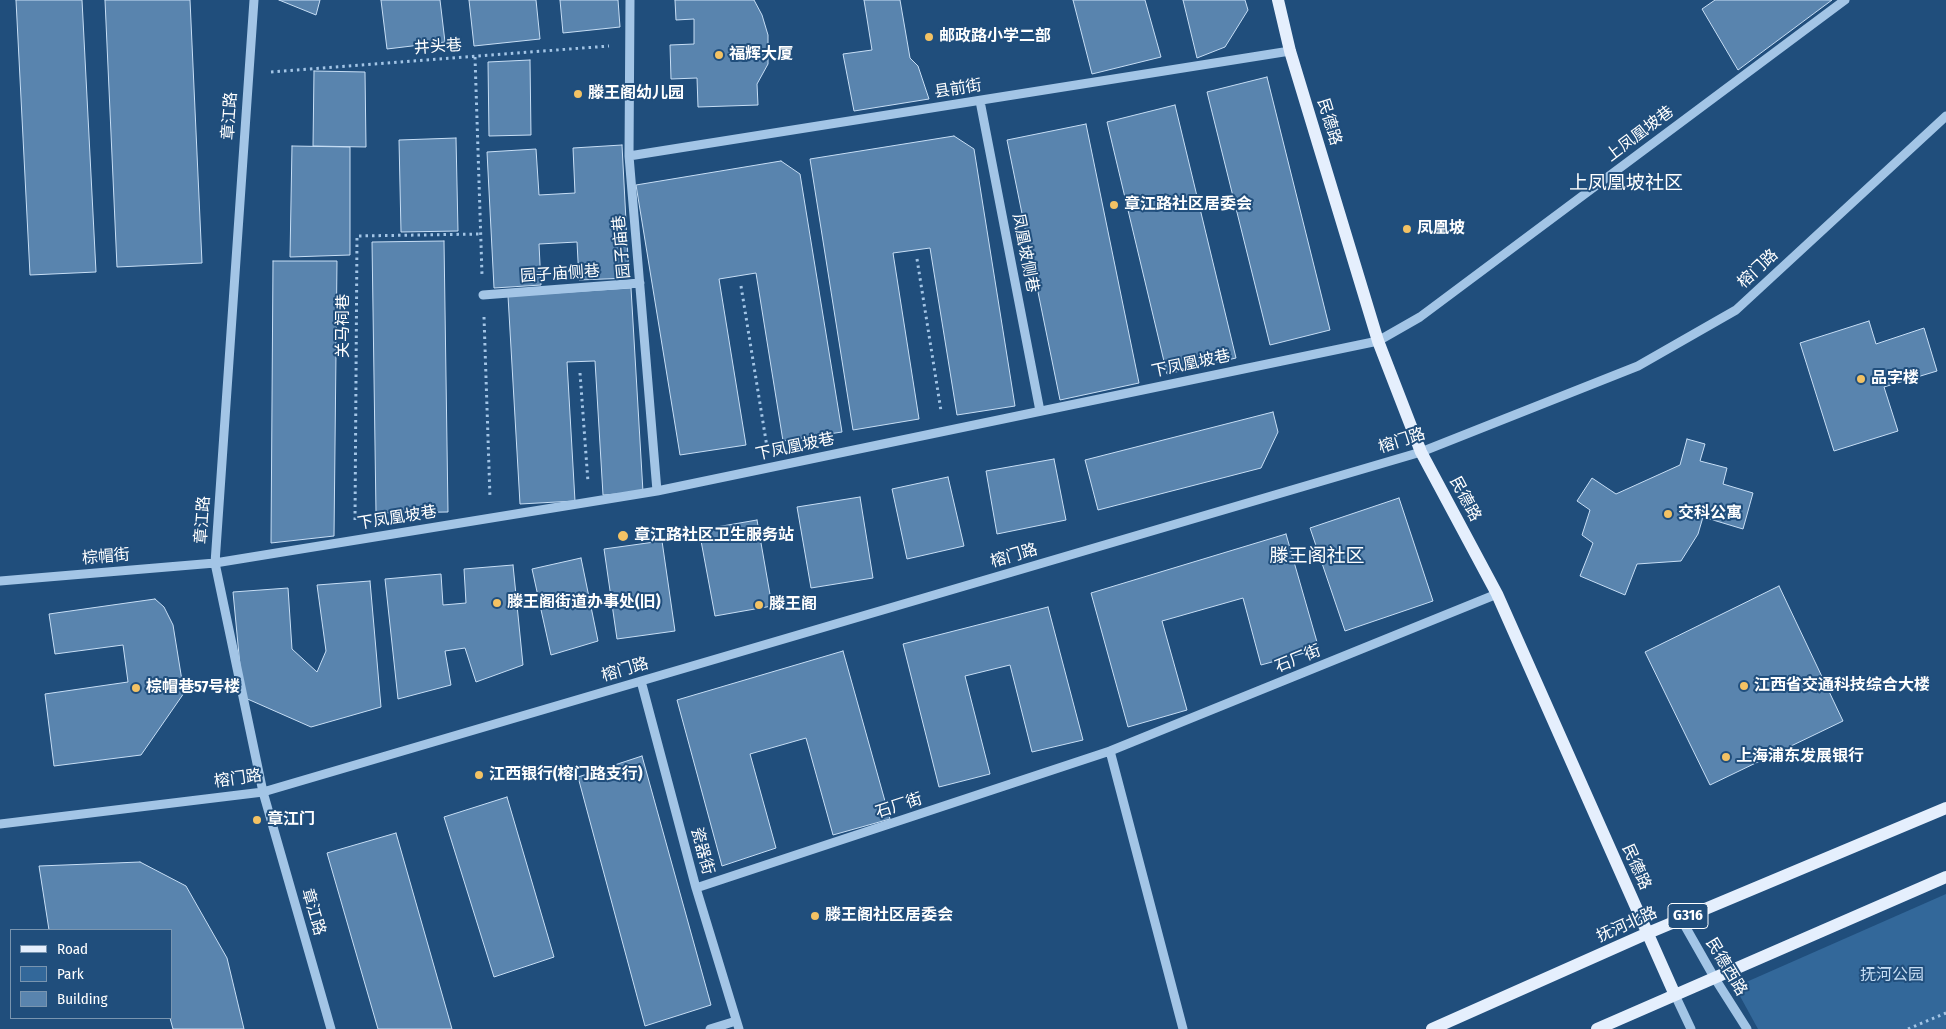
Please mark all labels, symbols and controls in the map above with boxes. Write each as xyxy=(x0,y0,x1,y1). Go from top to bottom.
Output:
place label: 邮政路小学二部 xyxy=(939,27,1051,47)
marker: 邮政路小学二部 xyxy=(923,31,935,43)
street label: 井头巷 xyxy=(413,36,463,58)
place label: 福辉大厦 xyxy=(729,45,793,65)
marker: 福辉大厦 xyxy=(713,49,725,61)
street label: 县前街 xyxy=(933,76,983,102)
place label: 滕王阁幼儿园 xyxy=(588,84,684,104)
marker: 滕王阁幼儿园 xyxy=(572,88,584,100)
street label: 章江路 xyxy=(219,91,241,141)
street label: 民德路 xyxy=(1313,96,1345,148)
street label: 上凤凰坡巷 xyxy=(1602,102,1678,166)
district label: 上凤凰坡社区 xyxy=(1569,173,1683,195)
place label: 章江路社区居委会 xyxy=(1124,195,1252,215)
marker: 章江路社区居委会 xyxy=(1108,199,1120,211)
street label: 凤凰坡侧巷 xyxy=(1008,212,1042,294)
street label: 园子庙巷 xyxy=(610,214,634,280)
place label: 凤凰坡 xyxy=(1417,219,1465,239)
marker: 凤凰坡 xyxy=(1401,223,1413,235)
street label: 榕门路 xyxy=(1734,246,1782,292)
street label: 园子庙侧巷 xyxy=(519,262,601,286)
street label: 关马祠巷 xyxy=(334,294,354,358)
street label: 下凤凰坡巷 xyxy=(1150,346,1232,382)
place label: 品字楼 xyxy=(1871,369,1919,389)
marker: 品字楼 xyxy=(1855,373,1867,385)
street label: 榕门路 xyxy=(1376,424,1428,458)
street label: 下凤凰坡巷 xyxy=(754,429,836,465)
street label: 民德路 xyxy=(1445,473,1485,525)
street label: 章江路 xyxy=(192,495,214,545)
street label: 下凤凰坡巷 xyxy=(356,502,438,534)
place label: 交科公寓 xyxy=(1678,504,1742,524)
marker: 交科公寓 xyxy=(1662,508,1674,520)
place label: 章江路社区卫生服务站 xyxy=(634,526,794,546)
marker: 章江路社区卫生服务站 xyxy=(616,529,630,543)
street label: 榕门路 xyxy=(988,540,1040,572)
street label: 棕帽街 xyxy=(81,545,131,569)
district label: 滕王阁社区 xyxy=(1270,546,1364,568)
place label: 滕王阁街道办事处(旧) xyxy=(507,593,661,613)
place label: 滕王阁 xyxy=(769,595,817,615)
marker: 滕王阁街道办事处(旧) xyxy=(491,597,503,609)
marker: 滕王阁 xyxy=(753,599,765,611)
street label: 石厂街 xyxy=(1272,641,1324,677)
street label: 榕门路 xyxy=(599,654,651,686)
place label: 江西省交通科技综合大楼 xyxy=(1754,676,1930,696)
place label: 棕帽巷57号楼 xyxy=(146,678,240,698)
marker: 江西省交通科技综合大楼 xyxy=(1738,680,1750,692)
marker: 棕帽巷57号楼 xyxy=(130,682,142,694)
place label: 上海浦东发展银行 xyxy=(1736,747,1864,767)
marker: 上海浦东发展银行 xyxy=(1720,751,1732,763)
place label: 江西银行(榕门路支行) xyxy=(489,765,643,785)
street label: 榕门路 xyxy=(213,766,263,792)
marker: 江西银行(榕门路支行) xyxy=(473,769,485,781)
street label: 石厂街 xyxy=(873,789,925,823)
place label: 章江门 xyxy=(267,810,315,830)
marker: 章江门 xyxy=(251,814,263,826)
street label: 瓷器街 xyxy=(687,825,717,877)
street label: 民德路 xyxy=(1617,841,1655,893)
street label: 章江路 xyxy=(297,886,329,938)
street label: 抚河北路 xyxy=(1594,903,1660,947)
road number: G316 xyxy=(1668,904,1708,928)
place label: 滕王阁社区居委会 xyxy=(825,906,953,926)
marker: 滕王阁社区居委会 xyxy=(809,910,821,922)
legend xyxy=(10,929,172,1019)
street label: 民德西路 xyxy=(1701,935,1751,999)
text: Road xyxy=(57,940,88,958)
text: Park xyxy=(57,965,84,983)
park label: 抚河公园 xyxy=(1860,966,1924,986)
text: Building xyxy=(57,990,108,1008)

